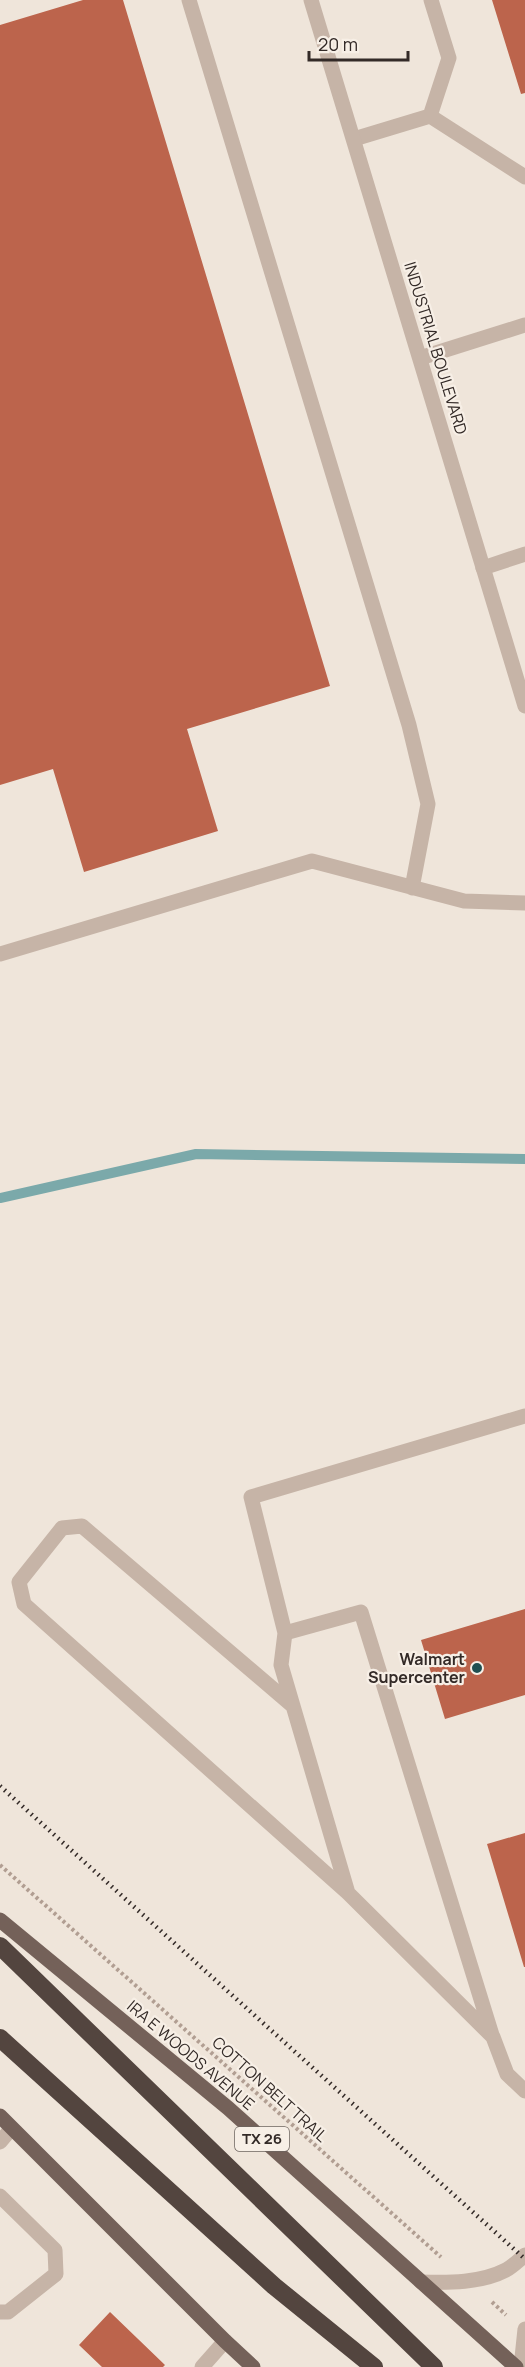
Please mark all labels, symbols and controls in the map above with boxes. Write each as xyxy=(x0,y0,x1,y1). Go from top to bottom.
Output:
scale bar xyxy=(309,24,408,62)
text: 20 m xyxy=(318,32,358,56)
street label: INDUSTRIAL BOULEVARD xyxy=(399,259,473,437)
place label: Walmart Supercenter xyxy=(368,1648,465,1688)
marker: Walmart Supercenter xyxy=(470,1661,484,1675)
street label: IRA E WOODS AVENUE xyxy=(123,1995,259,2115)
street label: COTTON BELT TRAIL xyxy=(208,2031,332,2147)
road number: TX 26 xyxy=(235,2127,289,2151)

